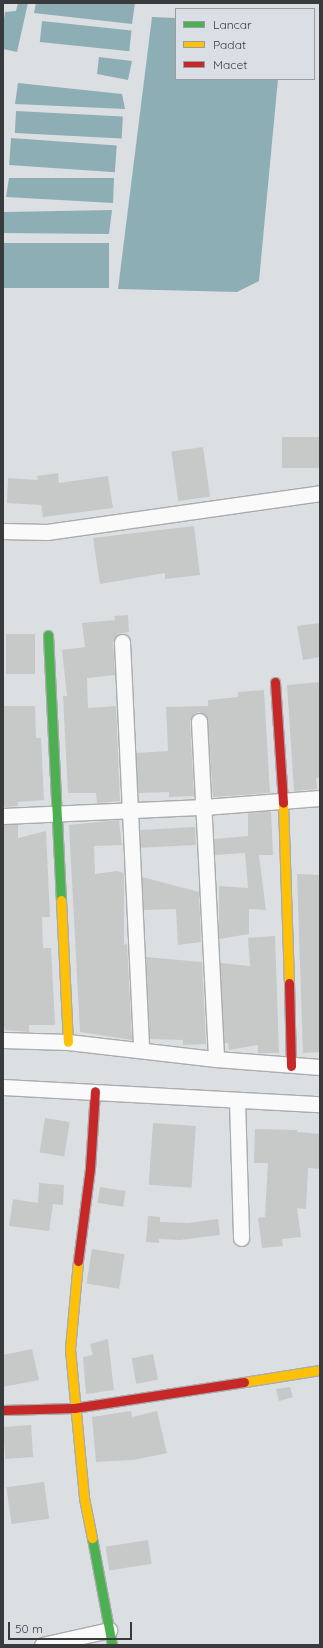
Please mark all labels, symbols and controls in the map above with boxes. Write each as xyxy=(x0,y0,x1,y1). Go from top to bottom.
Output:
legend xyxy=(175,8,315,80)
text: Lancar xyxy=(213,17,252,32)
text: Padat xyxy=(213,37,246,52)
text: Macet xyxy=(213,57,247,72)
scale bar xyxy=(10,1614,134,1640)
text: 50 m xyxy=(15,1621,43,1636)

